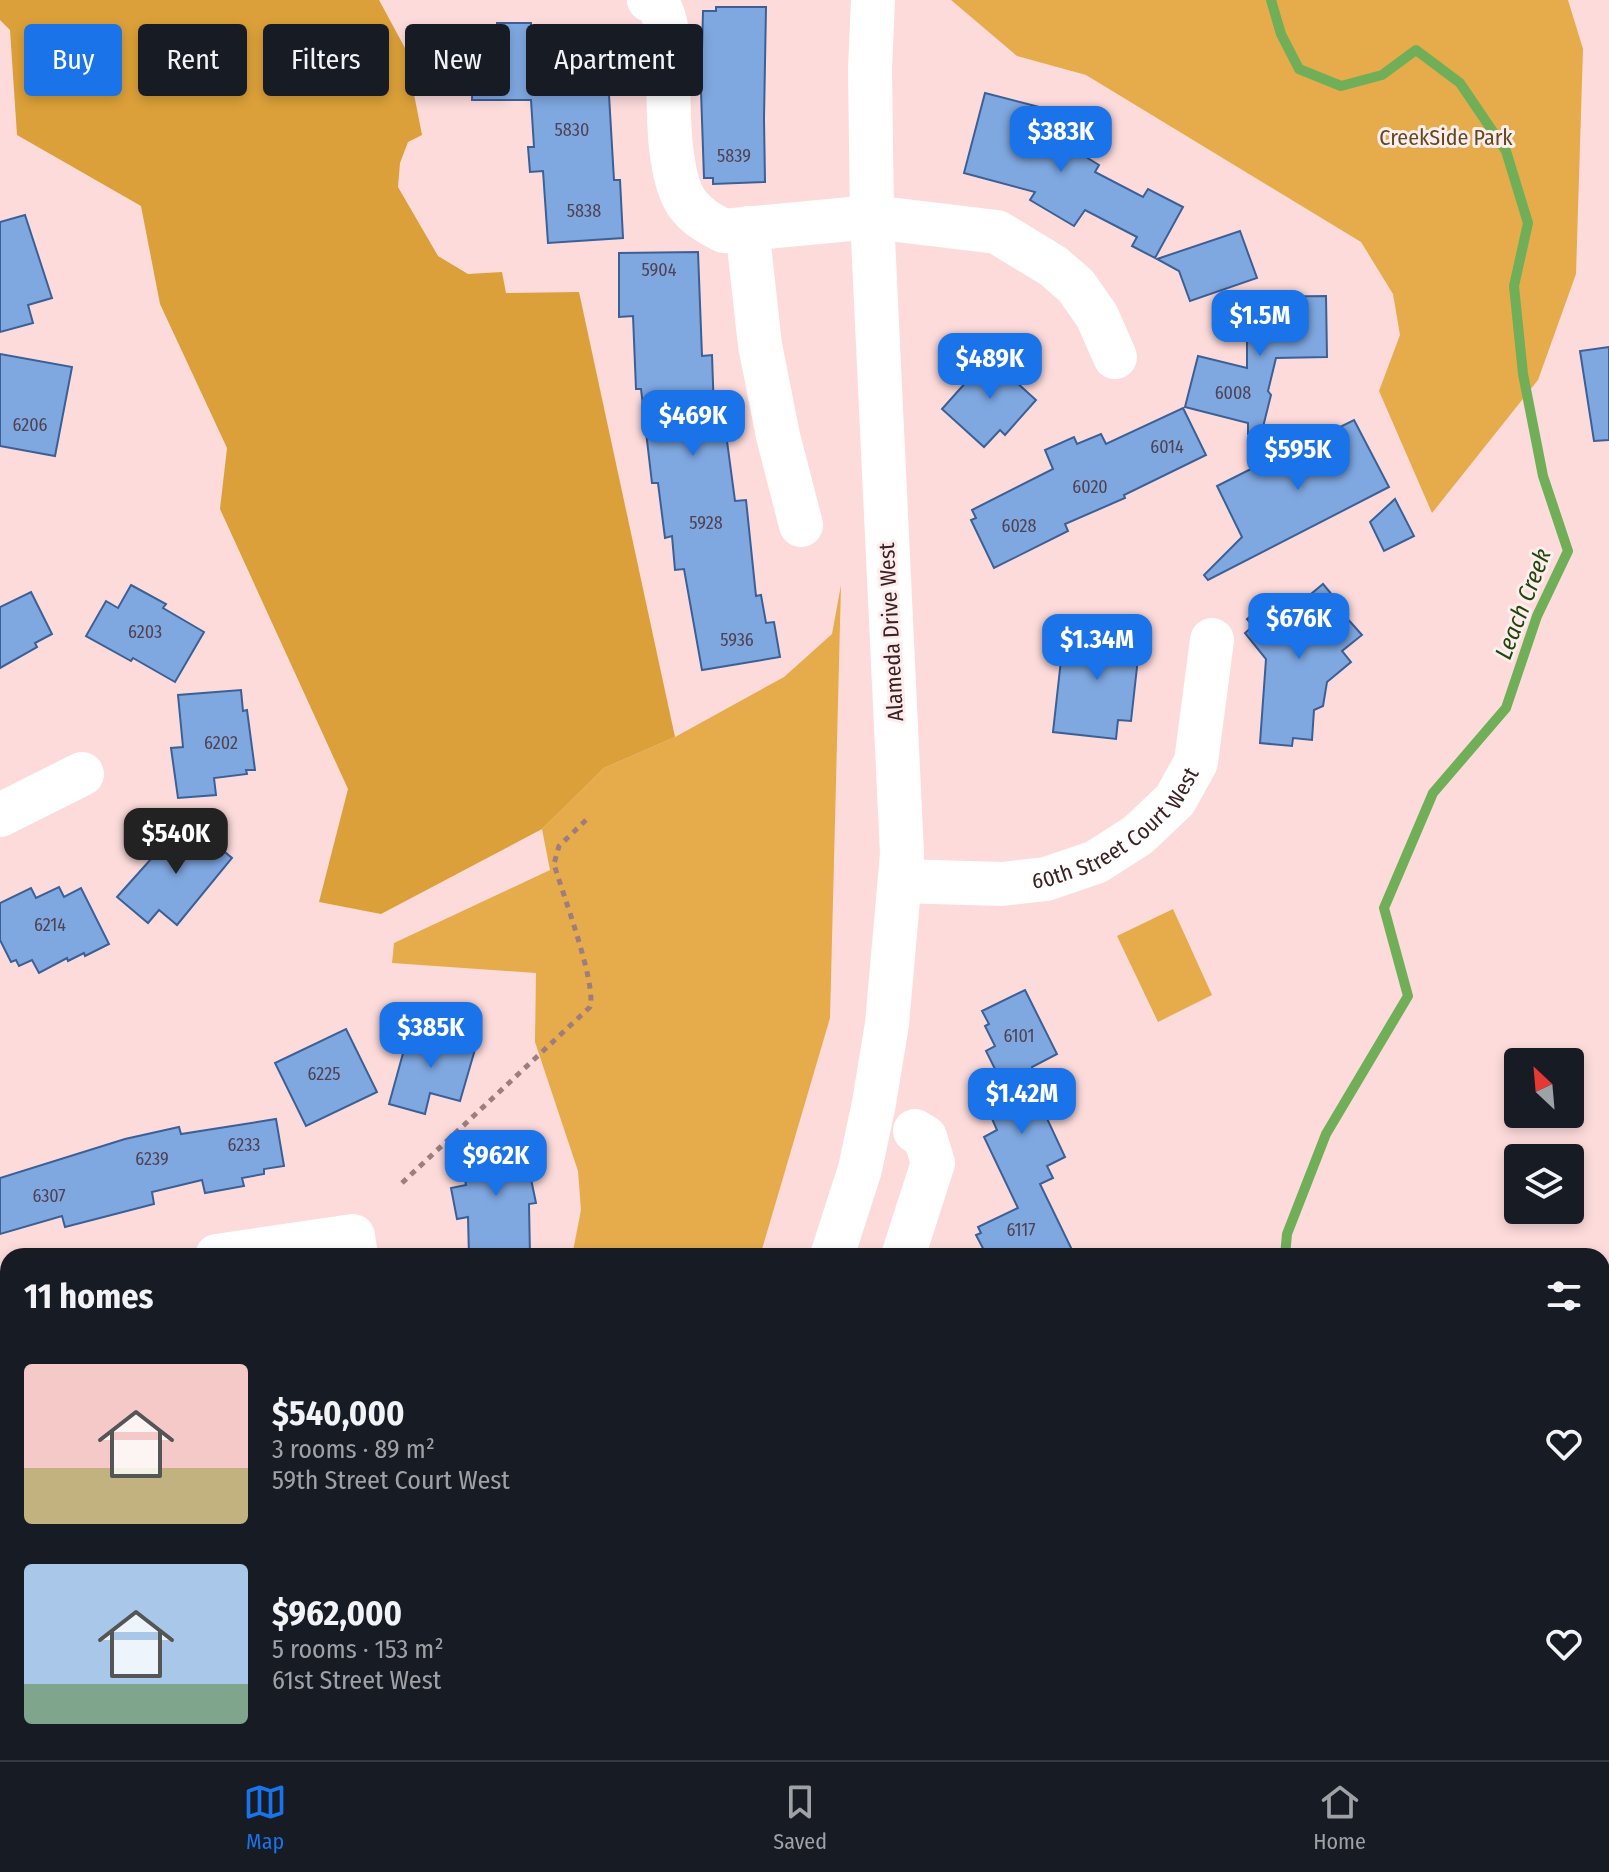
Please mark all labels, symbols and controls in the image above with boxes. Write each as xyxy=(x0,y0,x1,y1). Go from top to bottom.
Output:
chip: Buy xyxy=(24,24,122,96)
chip: Rent xyxy=(138,24,247,96)
chip: Filters xyxy=(263,24,389,96)
chip: New xyxy=(405,24,510,96)
chip: Apartment xyxy=(526,24,703,96)
pin: $383K xyxy=(1005,106,1117,174)
text: $383K xyxy=(1028,116,1094,147)
house number: 5830 xyxy=(555,119,589,141)
park label: CreekSide Park xyxy=(1379,124,1513,151)
house number: 5839 xyxy=(717,145,751,167)
house number: 5838 xyxy=(567,200,601,222)
house number: 5904 xyxy=(642,259,677,281)
pin: $1.5M xyxy=(1204,290,1316,358)
text: $1.5M xyxy=(1230,300,1290,331)
pin: $489K xyxy=(934,333,1046,401)
text: $489K xyxy=(956,343,1024,374)
house number: 6008 xyxy=(1215,382,1251,404)
pin: $469K xyxy=(637,390,749,458)
text: $469K xyxy=(659,400,727,431)
house number: 6206 xyxy=(12,414,48,436)
pin: $595K xyxy=(1242,424,1354,492)
text: $595K xyxy=(1265,434,1331,465)
house number: 6014 xyxy=(1150,436,1184,458)
house number: 6020 xyxy=(1072,476,1108,498)
house number: 5928 xyxy=(689,512,723,534)
house number: 6028 xyxy=(1001,515,1037,537)
street label: Alameda Drive West xyxy=(873,541,909,722)
water label: Leach Creek xyxy=(1489,545,1557,663)
pin: $676K xyxy=(1243,593,1355,661)
text: $676K xyxy=(1266,603,1332,634)
pin: $1.34M xyxy=(1032,614,1162,682)
house number: 6203 xyxy=(128,621,162,643)
text: $1.34M xyxy=(1060,624,1134,655)
house number: 5936 xyxy=(720,629,754,651)
house number: 6202 xyxy=(204,732,238,754)
street label: 60th Street Court West xyxy=(1031,762,1204,894)
pin: $540K xyxy=(120,808,232,876)
text: $540K xyxy=(142,818,210,849)
house number: 6214 xyxy=(34,914,66,936)
pin: $385K xyxy=(375,1002,487,1070)
text: $385K xyxy=(398,1012,464,1043)
house number: 6101 xyxy=(1003,1025,1035,1047)
north arrow xyxy=(1504,1048,1584,1128)
map controls xyxy=(1504,1048,1584,1224)
house number: 6225 xyxy=(308,1063,340,1085)
pin: $1.42M xyxy=(957,1068,1087,1136)
text: $1.42M xyxy=(986,1078,1058,1109)
pin: $962K xyxy=(440,1130,552,1198)
house number: 6233 xyxy=(228,1134,260,1156)
text: $962K xyxy=(463,1140,529,1171)
button: layers xyxy=(1504,1144,1584,1224)
house number: 6239 xyxy=(135,1148,169,1170)
house number: 6307 xyxy=(32,1185,66,1207)
house number: 6117 xyxy=(1006,1219,1036,1241)
icon: filters xyxy=(1542,1274,1586,1318)
text: 11 homes xyxy=(24,1276,153,1317)
text: $540,000 xyxy=(272,1393,405,1434)
icon: home xyxy=(88,1396,184,1492)
icon: heart xyxy=(1542,1422,1586,1466)
text: 3 rooms · 89 m² xyxy=(272,1434,435,1465)
text: 59th Street Court West xyxy=(272,1465,510,1496)
text: $962,000 xyxy=(272,1593,402,1634)
icon: home xyxy=(88,1596,184,1692)
icon: heart xyxy=(1542,1622,1586,1666)
text: 5 rooms · 153 m² xyxy=(272,1634,444,1665)
text: 61st Street West xyxy=(272,1665,441,1696)
tab: Map xyxy=(243,1780,287,1855)
tab: Saved xyxy=(773,1780,827,1855)
tab: Home xyxy=(1313,1780,1366,1855)

